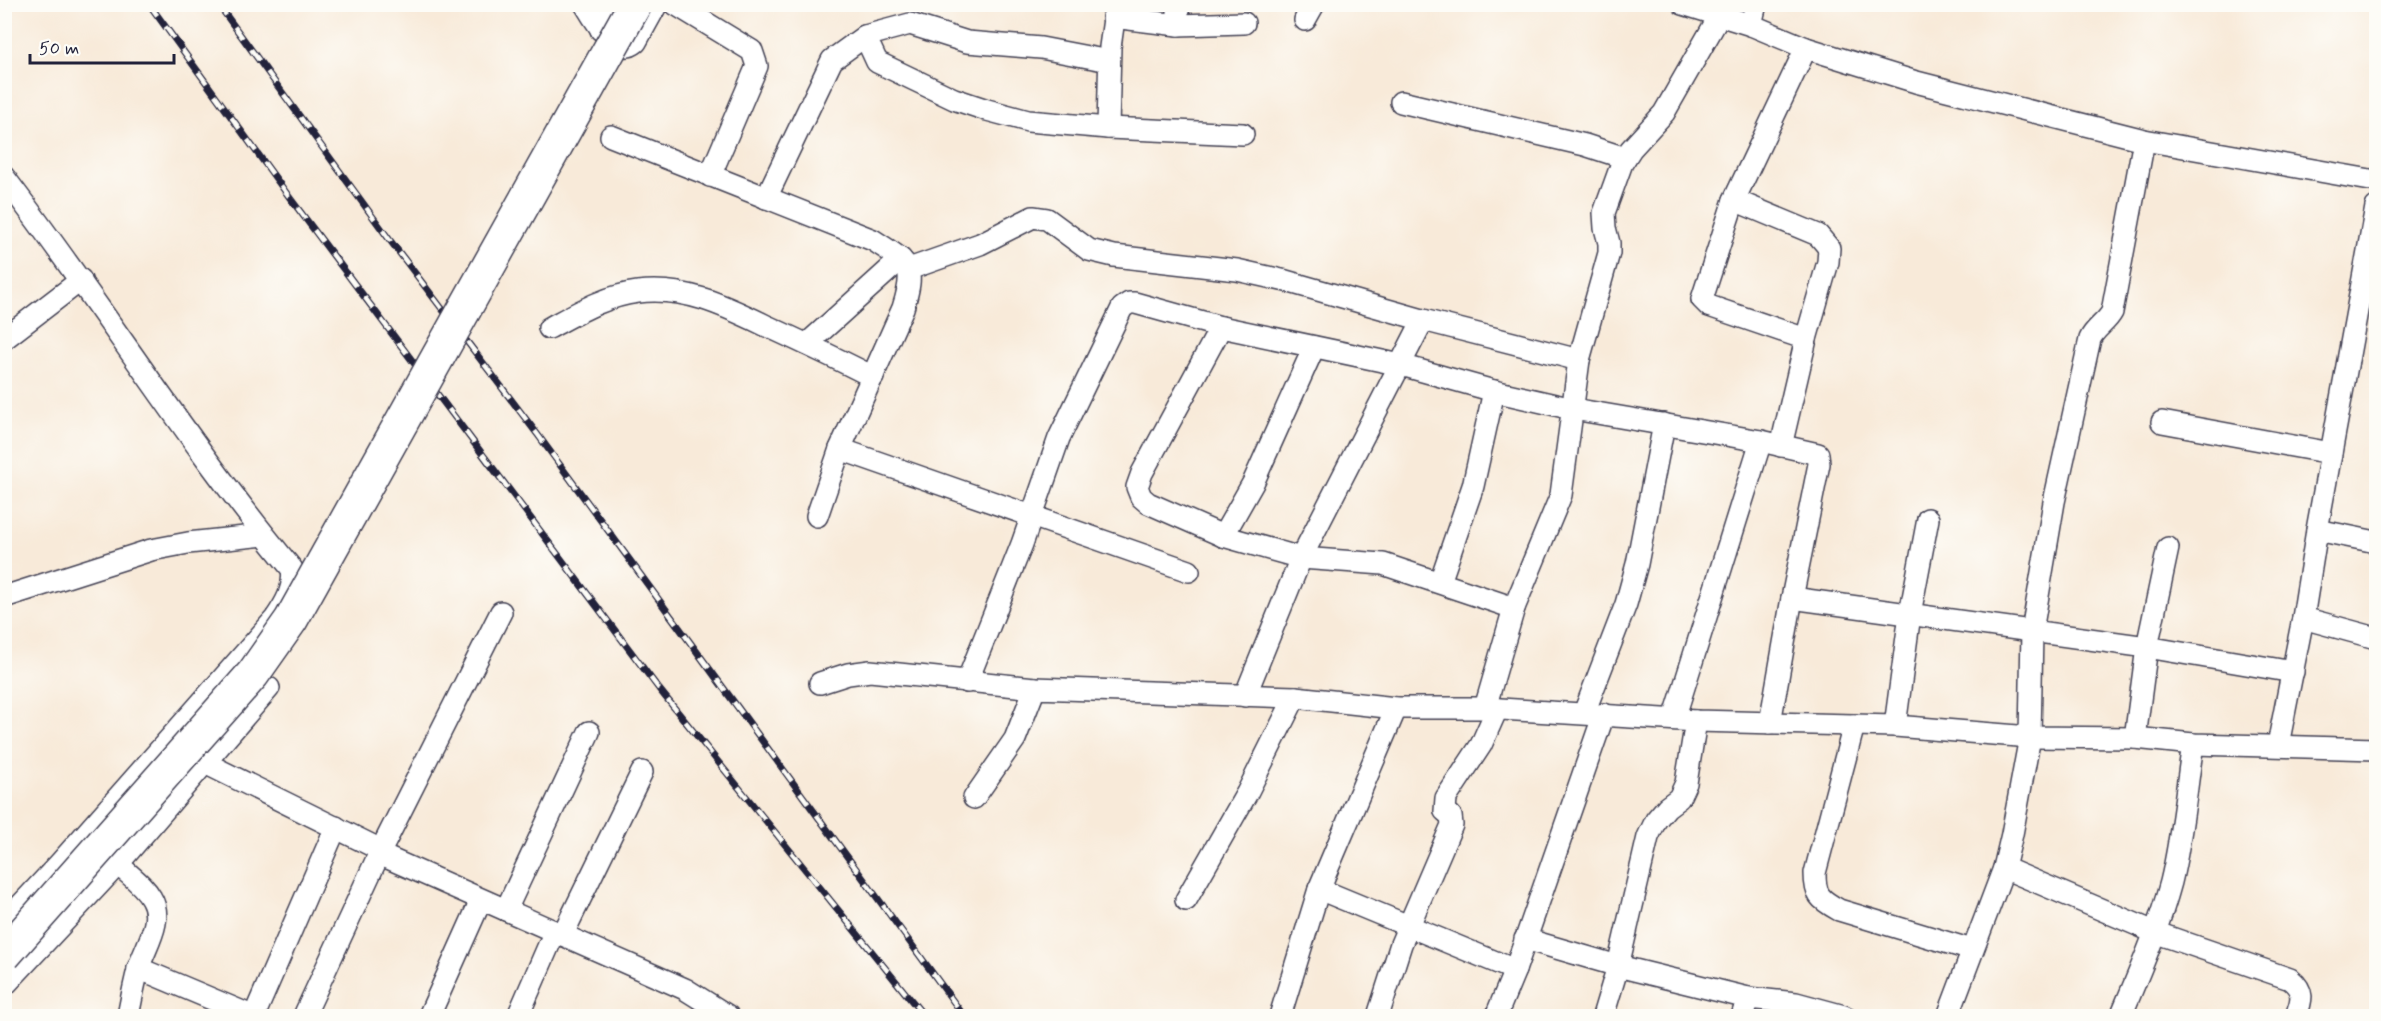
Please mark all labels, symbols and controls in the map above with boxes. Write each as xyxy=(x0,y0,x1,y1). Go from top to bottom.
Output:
scale bar xyxy=(30,27,174,65)
text: 50 m xyxy=(39,37,79,61)

